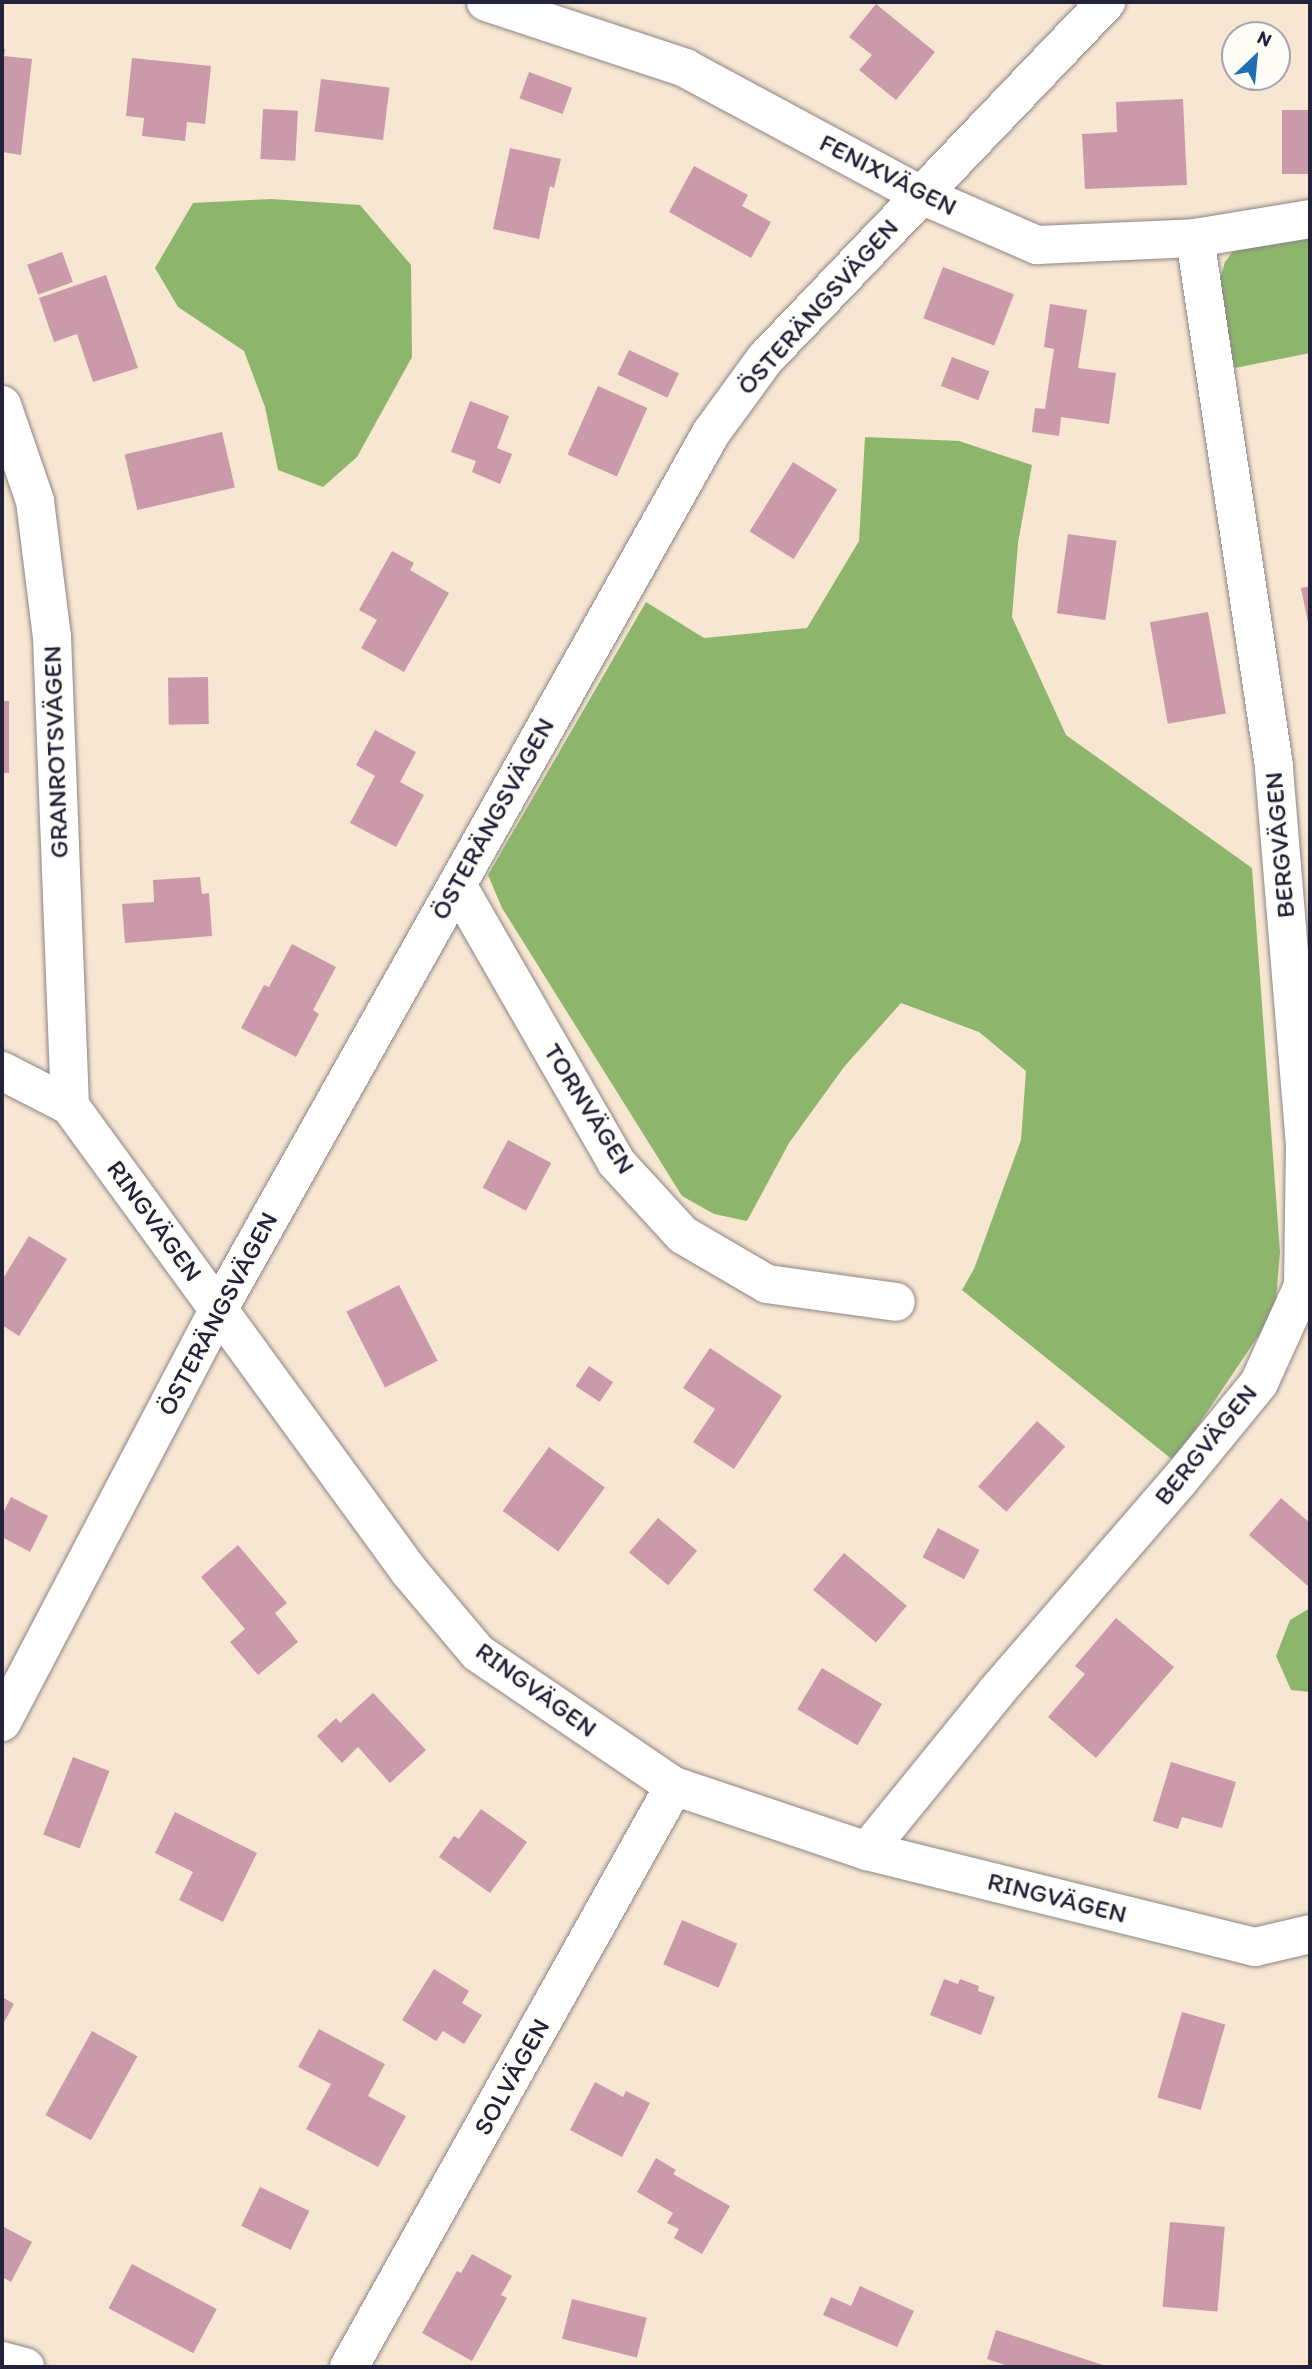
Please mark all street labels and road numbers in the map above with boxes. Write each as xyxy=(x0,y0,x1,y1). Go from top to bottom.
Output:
street label: FENIXVÄGEN xyxy=(814,127,962,223)
street label: ÖSTERÄNGSVÄGEN xyxy=(731,212,905,402)
street label: GRANROTSVÄGEN xyxy=(37,645,75,859)
street label: ÖSTERÄNGSVÄGEN xyxy=(425,712,561,926)
street label: BERGVÄGEN xyxy=(1258,771,1302,919)
street label: TORNVÄGEN xyxy=(537,1038,641,1180)
street label: RINGVÄGEN xyxy=(100,1154,208,1288)
street label: ÖSTERÄNGSVÄGEN xyxy=(151,1207,285,1421)
street label: BERGVÄGEN xyxy=(1148,1378,1264,1512)
street label: RINGVÄGEN xyxy=(469,1636,603,1744)
street label: RINGVÄGEN xyxy=(984,1866,1130,1930)
street label: SOLVÄGEN xyxy=(467,2013,557,2141)

